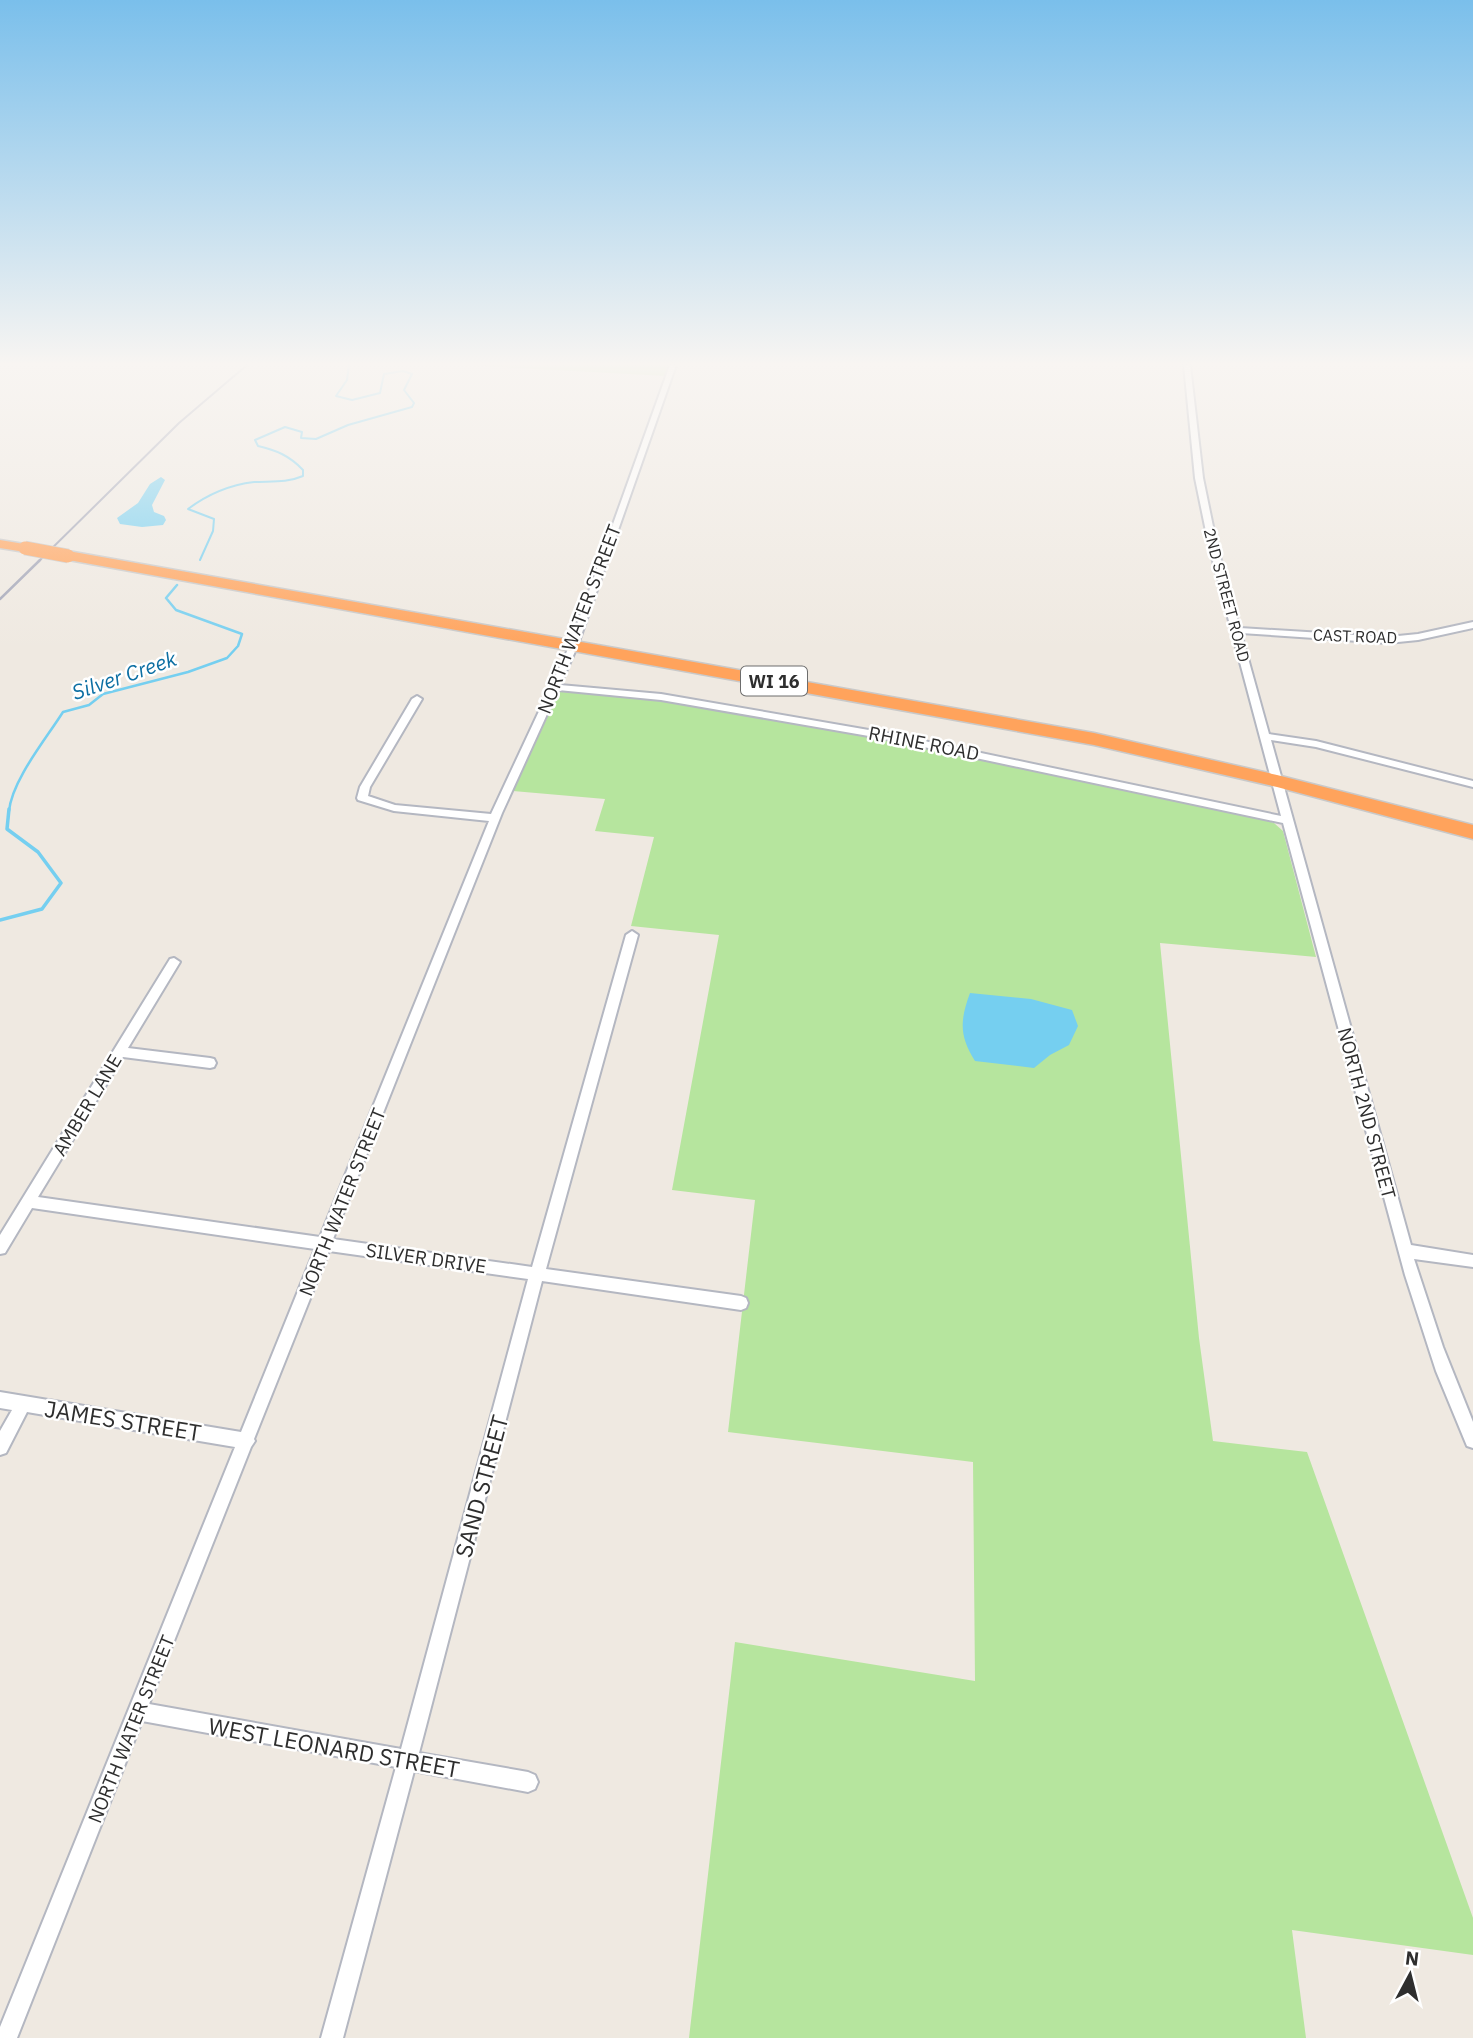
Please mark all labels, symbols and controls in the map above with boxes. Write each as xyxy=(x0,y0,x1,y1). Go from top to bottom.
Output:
street label: NORTH WATER STREET xyxy=(532,521,626,717)
street label: 2ND STREET ROAD xyxy=(1200,526,1254,664)
street label: CAST ROAD xyxy=(1312,625,1398,647)
water label: Silver Creek xyxy=(68,644,181,706)
road number: WI 16 xyxy=(741,666,807,696)
street label: RHINE ROAD xyxy=(867,721,981,765)
street label: NORTH 2ND STREET xyxy=(1333,1025,1401,1201)
street label: AMBER LANE xyxy=(47,1050,127,1160)
street label: NORTH WATER STREET xyxy=(293,1104,391,1299)
street label: SILVER DRIVE xyxy=(364,1238,488,1278)
street label: JAMES STREET xyxy=(43,1393,203,1447)
street label: SAND STREET xyxy=(448,1412,514,1560)
street label: NORTH WATER STREET xyxy=(82,1631,180,1826)
street label: WEST LEONARD STREET xyxy=(206,1710,462,1784)
north arrow xyxy=(1375,1940,1445,2010)
text: N xyxy=(1404,1945,1420,1971)

